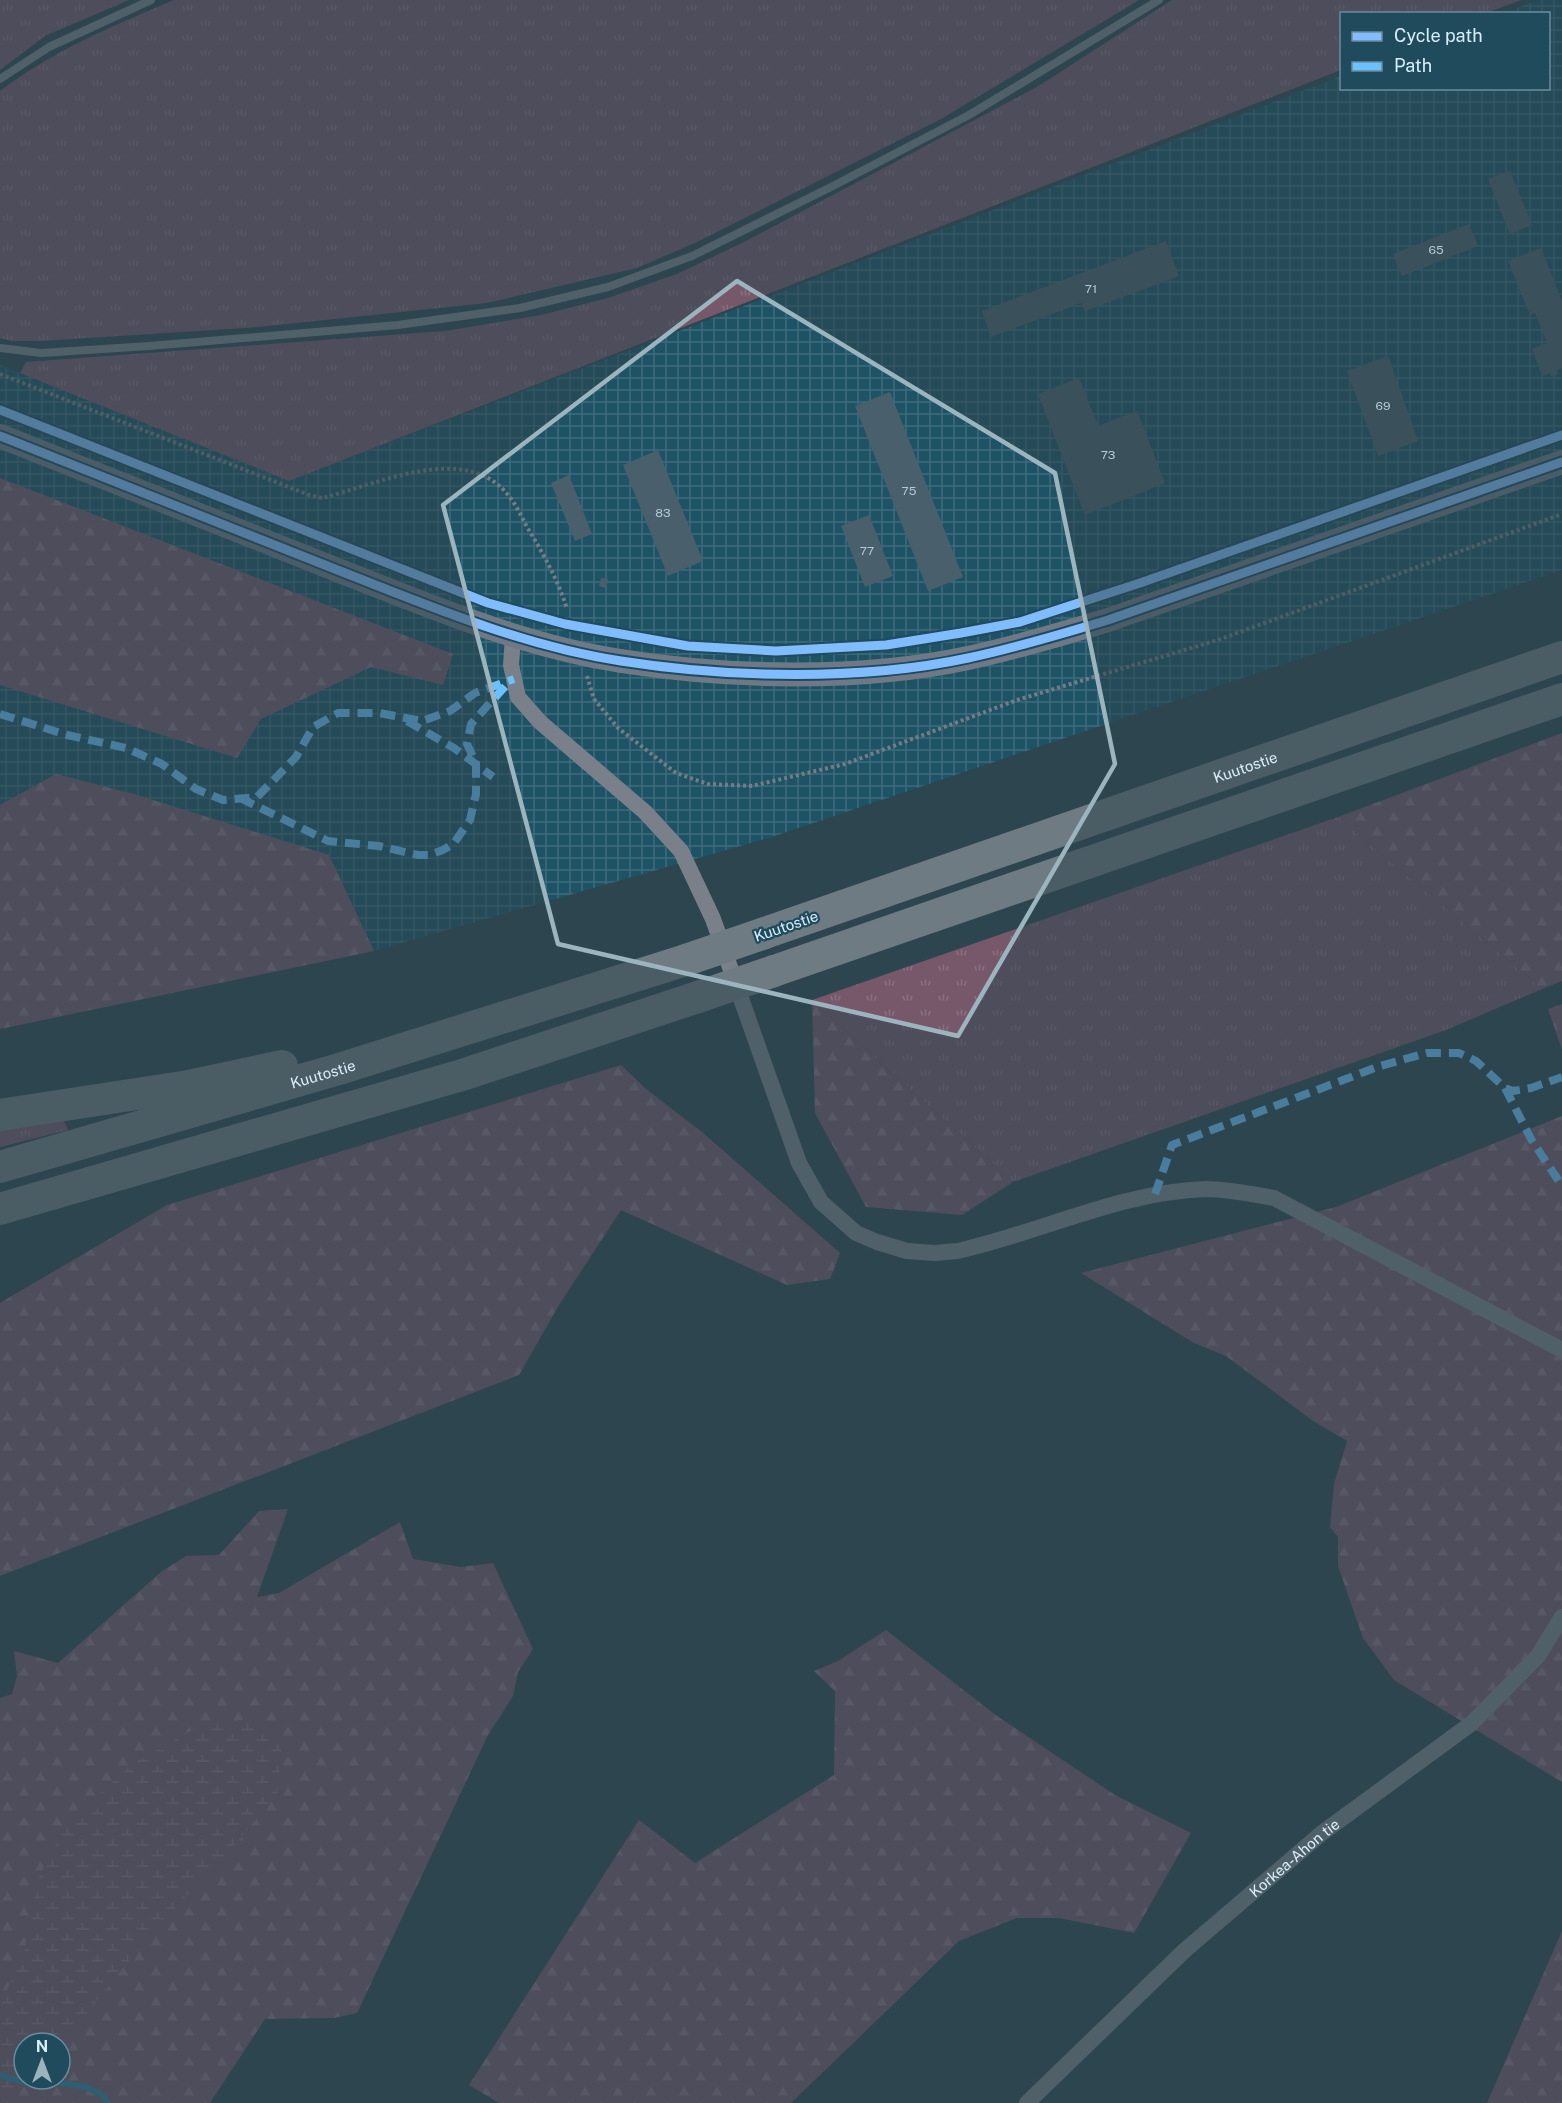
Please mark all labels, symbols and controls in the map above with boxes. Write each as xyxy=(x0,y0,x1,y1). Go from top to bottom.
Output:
legend xyxy=(1340,12,1550,90)
text: Cycle path xyxy=(1394,25,1483,46)
text: Path xyxy=(1394,55,1432,76)
house number: 65 xyxy=(1428,243,1444,257)
house number: 71 xyxy=(1085,282,1097,296)
house number: 69 xyxy=(1376,399,1390,413)
house number: 73 xyxy=(1101,448,1115,462)
house number: 75 xyxy=(902,484,917,498)
house number: 83 xyxy=(655,506,671,520)
house number: 77 xyxy=(860,544,874,558)
street label: Kuutostie xyxy=(1211,748,1279,786)
street label: Kuutostie xyxy=(752,907,820,945)
street label: Kuutostie xyxy=(288,1056,357,1091)
street label: Korkea-Ahon tie xyxy=(1246,1815,1342,1900)
north arrow xyxy=(12,2031,72,2091)
text: N xyxy=(36,2037,48,2056)

